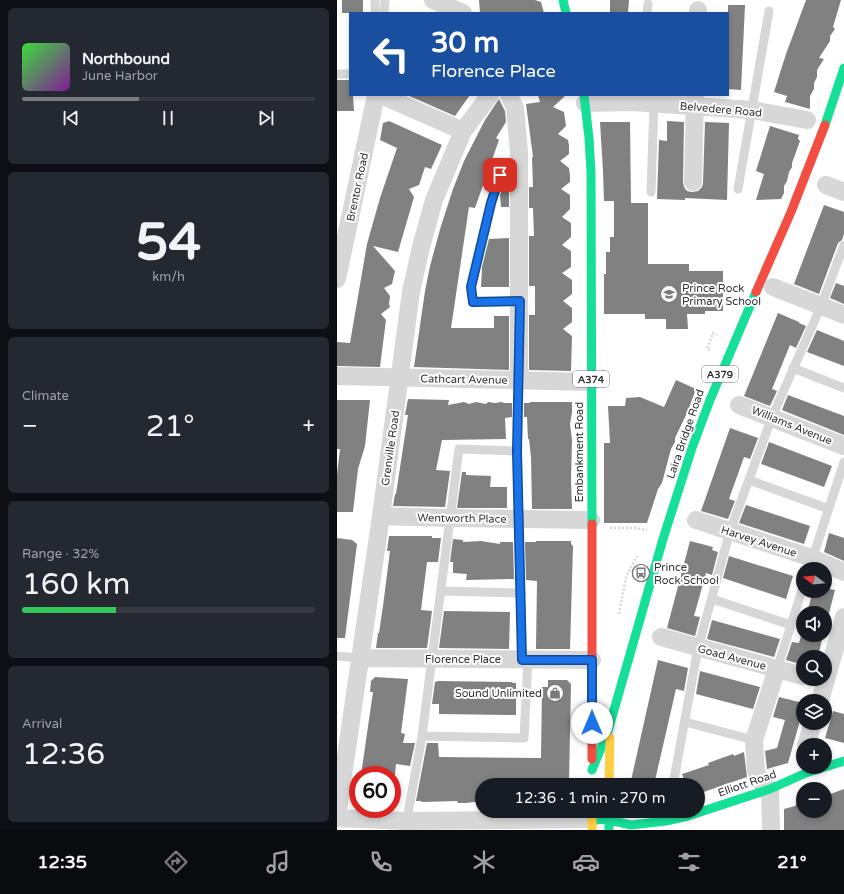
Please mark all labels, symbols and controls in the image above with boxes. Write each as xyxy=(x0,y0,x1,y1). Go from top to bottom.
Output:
text: 30 m xyxy=(431,26,499,60)
icon: left xyxy=(365,28,417,80)
text: Northbound xyxy=(82,50,170,68)
text: Florence Place xyxy=(431,60,556,82)
text: June Harbor xyxy=(82,68,158,84)
street label: Belvedere Road xyxy=(679,99,763,120)
icon: previous xyxy=(60,107,82,129)
icon: pause xyxy=(157,107,179,129)
icon: next xyxy=(255,107,277,129)
street label: Brentor Road xyxy=(344,152,371,223)
pin xyxy=(483,158,517,192)
icon: arrive xyxy=(489,164,511,186)
text: 54 xyxy=(136,211,201,274)
text: km/h xyxy=(152,269,185,285)
place label: Prince Rock Primary School xyxy=(682,282,761,308)
school or university icon: Prince Rock Primary School xyxy=(659,284,679,304)
road number: A379 xyxy=(702,366,738,382)
road number: A374 xyxy=(573,371,609,387)
street label: Cathcart Avenue xyxy=(420,372,508,387)
text: Climate xyxy=(22,388,69,404)
street label: Laira Bridge Road xyxy=(664,388,707,481)
street label: Embankment Road xyxy=(573,402,586,502)
street label: Williams Avenue xyxy=(750,403,834,448)
text: 21° xyxy=(146,408,195,445)
street label: Grenville Road xyxy=(379,409,402,487)
text: − xyxy=(22,413,38,439)
text: + xyxy=(303,413,315,439)
street label: Wentworth Place xyxy=(417,511,507,526)
street label: Harvey Avenue xyxy=(719,523,798,560)
text: Range · 32% xyxy=(22,546,99,562)
place label: Prince Rock School xyxy=(654,561,719,587)
north arrow xyxy=(796,562,832,598)
map controls xyxy=(796,562,832,818)
bus stop icon: Prince Rock School xyxy=(631,563,651,583)
text: 160 km xyxy=(22,566,130,603)
button: sound xyxy=(796,606,832,642)
street label: Goad Avenue xyxy=(696,642,768,673)
button: search xyxy=(796,650,832,686)
street label: Florence Place xyxy=(425,653,501,666)
shop icon: Sound Unlimited xyxy=(545,683,565,703)
place label: Sound Unlimited xyxy=(455,687,542,700)
button: layers xyxy=(796,694,832,730)
position arrow xyxy=(571,702,613,744)
text: Arrival xyxy=(22,716,62,732)
text: 12:36 xyxy=(22,736,105,773)
button: + xyxy=(796,738,832,774)
speed limit sign: 60 xyxy=(349,766,401,818)
street label: Elliott Road xyxy=(716,767,778,800)
button: − xyxy=(796,782,832,818)
text: 12:36 · 1 min · 270 m xyxy=(515,789,665,807)
icon: directions xyxy=(162,848,190,876)
icon: music xyxy=(264,848,292,876)
icon: phone xyxy=(367,848,395,876)
icon: climate xyxy=(470,848,498,876)
icon: car xyxy=(572,848,600,876)
icon: filters xyxy=(675,848,703,876)
text: 12:35 xyxy=(37,851,87,873)
text: 21° xyxy=(777,851,807,873)

